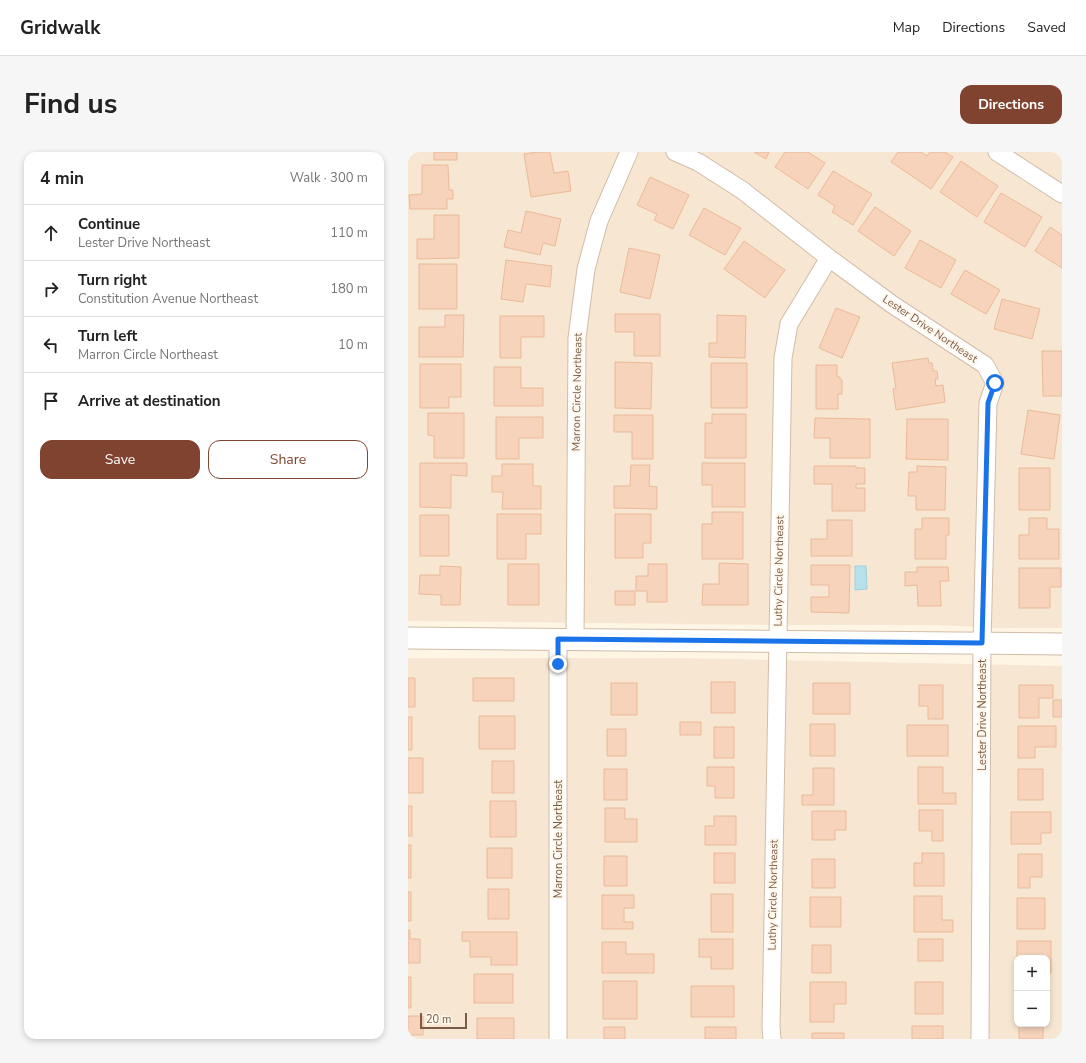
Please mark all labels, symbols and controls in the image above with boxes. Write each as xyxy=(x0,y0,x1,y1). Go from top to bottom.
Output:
text: Gridwalk xyxy=(20,15,100,41)
text: Map xyxy=(893,18,920,37)
text: Directions xyxy=(942,18,1005,37)
text: Saved xyxy=(1027,18,1066,37)
text: Find us xyxy=(24,85,118,123)
button: Directions xyxy=(960,85,1062,124)
text: 4 min xyxy=(40,167,84,190)
text: Walk · 300 m xyxy=(290,169,368,187)
text: Continue xyxy=(78,214,140,234)
icon: ahead xyxy=(40,222,62,244)
text: 110 m xyxy=(330,224,368,242)
text: Lester Drive Northeast xyxy=(78,234,210,252)
text: Turn right xyxy=(78,270,147,290)
icon: right xyxy=(40,278,62,300)
text: 180 m xyxy=(330,280,368,298)
text: Constitution Avenue Northeast xyxy=(78,290,258,308)
street label: Lester Drive Northeast xyxy=(880,292,981,367)
text: Turn left xyxy=(78,326,137,346)
street label: Marron Circle Northeast xyxy=(568,333,586,451)
icon: left xyxy=(40,334,62,356)
text: 10 m xyxy=(338,336,368,354)
text: Marron Circle Northeast xyxy=(78,346,218,364)
route start xyxy=(986,374,1004,392)
icon: arrive xyxy=(40,390,62,412)
text: Arrive at destination xyxy=(78,391,221,411)
button: Save xyxy=(40,440,200,479)
button: Share xyxy=(208,440,368,479)
street label: Luthy Circle Northeast xyxy=(771,515,787,626)
route end xyxy=(549,655,567,673)
street label: Lester Drive Northeast xyxy=(975,659,990,771)
street label: Marron Circle Northeast xyxy=(551,780,566,898)
street label: Luthy Circle Northeast xyxy=(765,839,781,950)
map controls xyxy=(1014,955,1050,1027)
button: + xyxy=(1014,955,1050,991)
button: − xyxy=(1014,991,1050,1027)
scale bar xyxy=(420,1011,467,1030)
text: 20 m xyxy=(426,1012,451,1027)

